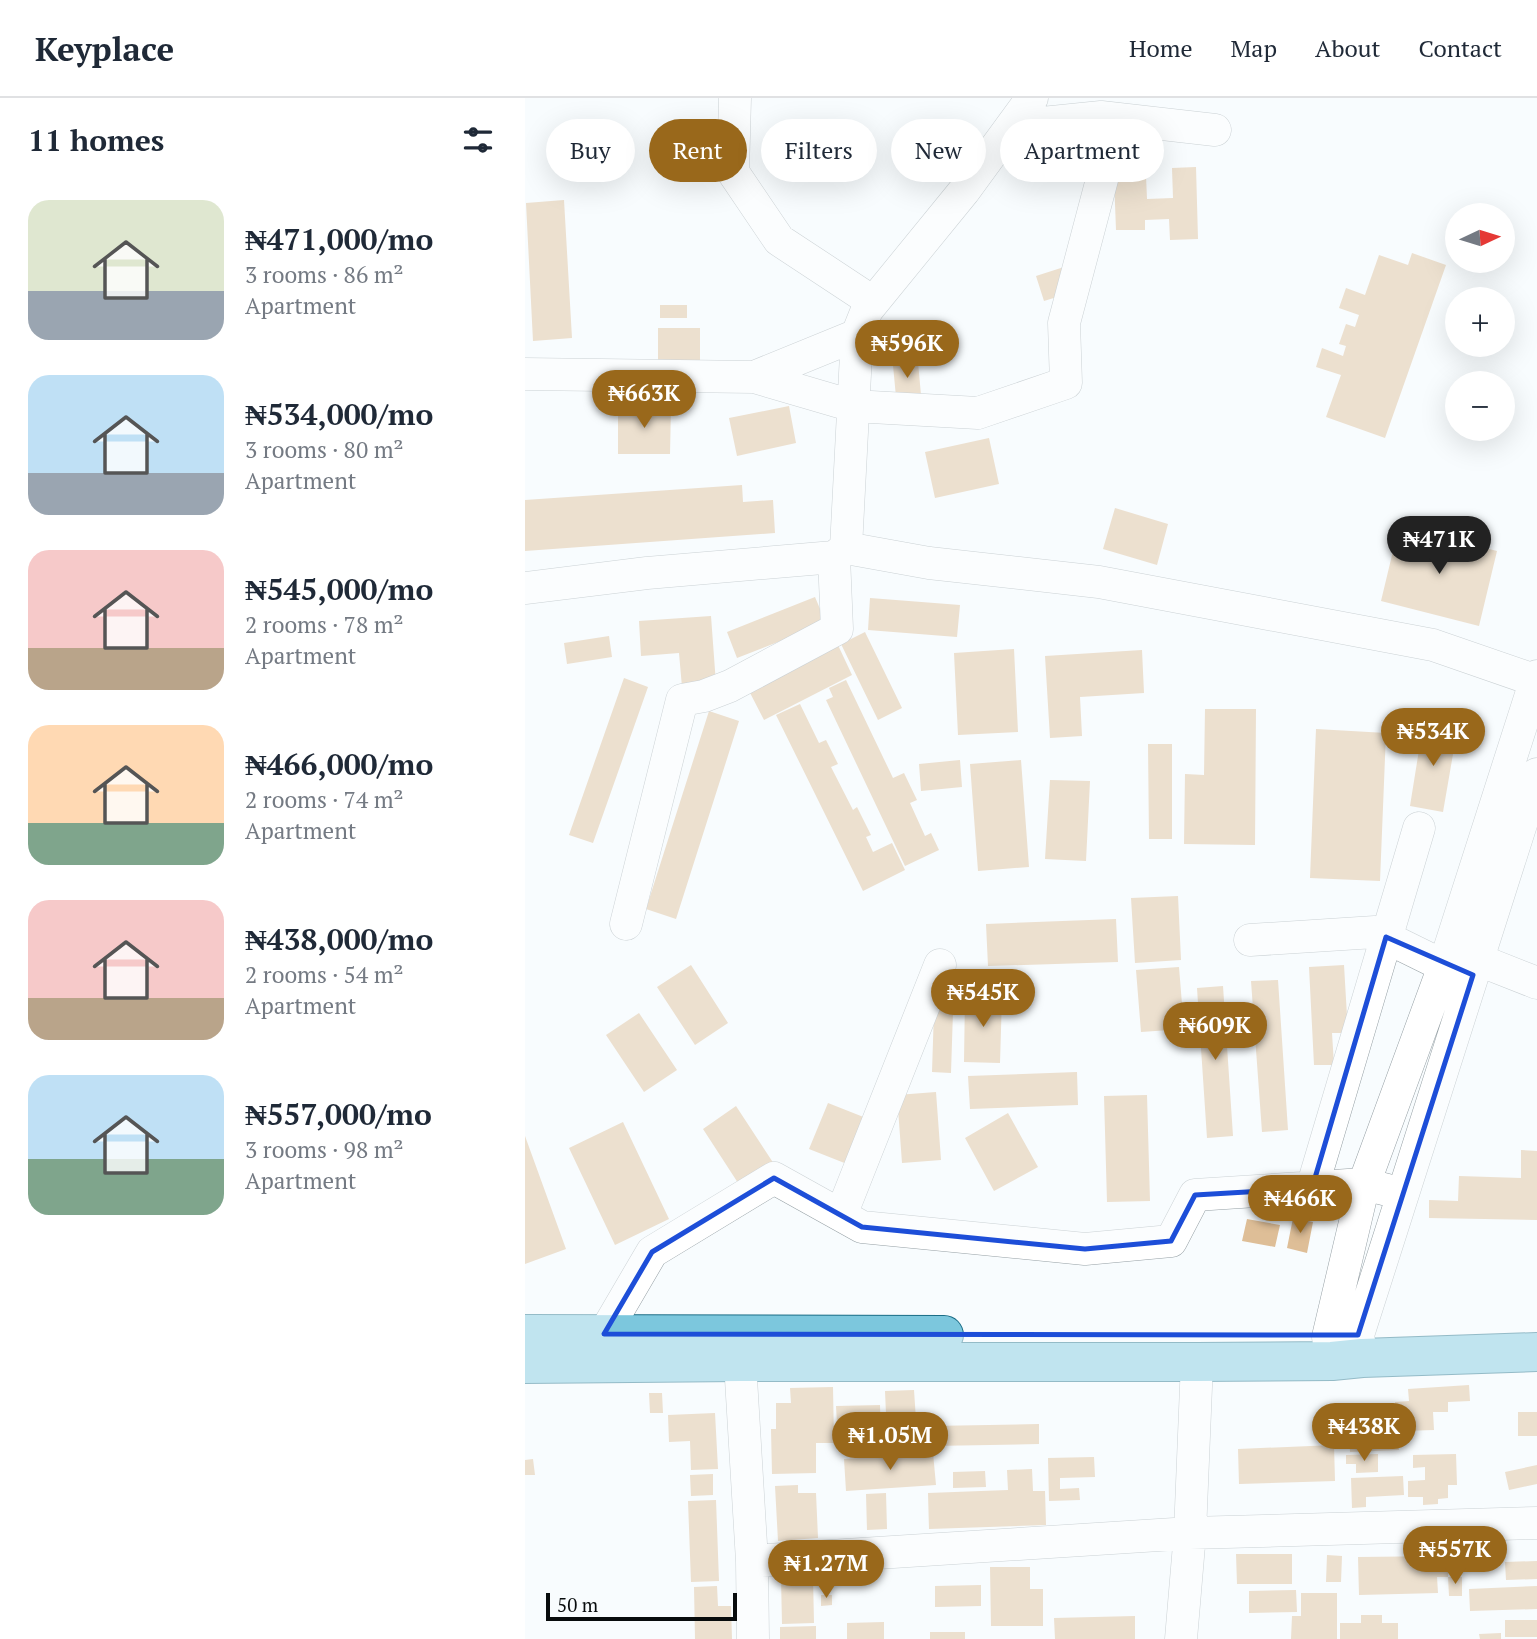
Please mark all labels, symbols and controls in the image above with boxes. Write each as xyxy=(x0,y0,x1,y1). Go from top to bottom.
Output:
text: Keyplace xyxy=(35,27,174,70)
text: Home xyxy=(1129,32,1193,64)
text: Map xyxy=(1231,32,1277,64)
text: About xyxy=(1315,32,1381,64)
text: Contact xyxy=(1419,32,1502,64)
chip: Buy xyxy=(546,119,635,182)
chip: Rent xyxy=(649,119,747,182)
chip: Filters xyxy=(761,119,877,182)
chip: New xyxy=(891,119,986,182)
chip: Apartment xyxy=(1000,119,1164,182)
text: 11 homes xyxy=(28,120,164,160)
icon: filters xyxy=(459,121,497,159)
north arrow xyxy=(1445,203,1515,273)
map controls xyxy=(1445,203,1515,441)
text: ₦471,000/mo xyxy=(245,219,433,259)
icon: home xyxy=(84,228,168,312)
text: 3 rooms · 86 m² xyxy=(245,259,404,290)
button: + xyxy=(1445,287,1515,357)
text: Apartment xyxy=(245,290,356,321)
pin: ₦596K xyxy=(858,320,956,380)
text: ₦596K xyxy=(871,327,943,358)
pin: ₦663K xyxy=(595,370,693,430)
button: − xyxy=(1445,371,1515,441)
text: ₦663K xyxy=(608,377,680,408)
text: ₦534,000/mo xyxy=(245,394,433,434)
icon: home xyxy=(84,403,168,487)
text: 3 rooms · 80 m² xyxy=(245,434,404,465)
text: Apartment xyxy=(245,465,356,496)
pin: ₦471K xyxy=(1390,517,1488,576)
text: ₦471K xyxy=(1403,523,1475,554)
text: ₦545,000/mo xyxy=(245,569,433,609)
icon: home xyxy=(84,578,168,662)
text: 2 rooms · 78 m² xyxy=(245,609,404,640)
text: Apartment xyxy=(245,640,356,671)
pin: ₦534K xyxy=(1384,708,1482,768)
text: ₦534K xyxy=(1397,715,1469,746)
text: ₦466,000/mo xyxy=(245,744,433,784)
icon: home xyxy=(84,753,168,837)
text: 2 rooms · 74 m² xyxy=(245,784,404,815)
text: Apartment xyxy=(245,815,356,846)
text: ₦438,000/mo xyxy=(245,919,433,959)
icon: home xyxy=(84,928,168,1012)
text: 2 rooms · 54 m² xyxy=(245,959,404,990)
pin: ₦545K xyxy=(934,970,1032,1029)
text: ₦545K xyxy=(947,976,1019,1007)
text: Apartment xyxy=(245,990,356,1021)
pin: ₦609K xyxy=(1166,1002,1264,1062)
text: ₦609K xyxy=(1179,1009,1251,1040)
text: ₦557,000/mo xyxy=(245,1094,432,1134)
icon: home xyxy=(84,1103,168,1187)
text: 3 rooms · 98 m² xyxy=(245,1134,404,1165)
text: Apartment xyxy=(245,1165,356,1196)
pin: ₦466K xyxy=(1251,1176,1349,1235)
text: ₦466K xyxy=(1264,1182,1336,1213)
pin: ₦438K xyxy=(1315,1404,1413,1463)
text: ₦438K xyxy=(1328,1410,1400,1441)
pin: ₦1.05M xyxy=(833,1412,947,1472)
text: ₦1.05M xyxy=(848,1419,932,1450)
pin: ₦557K xyxy=(1406,1526,1504,1586)
text: ₦557K xyxy=(1419,1533,1491,1564)
pin: ₦1.27M xyxy=(769,1540,883,1600)
text: ₦1.27M xyxy=(784,1547,868,1578)
scale bar xyxy=(546,1590,737,1622)
text: 50 m xyxy=(557,1592,598,1617)

